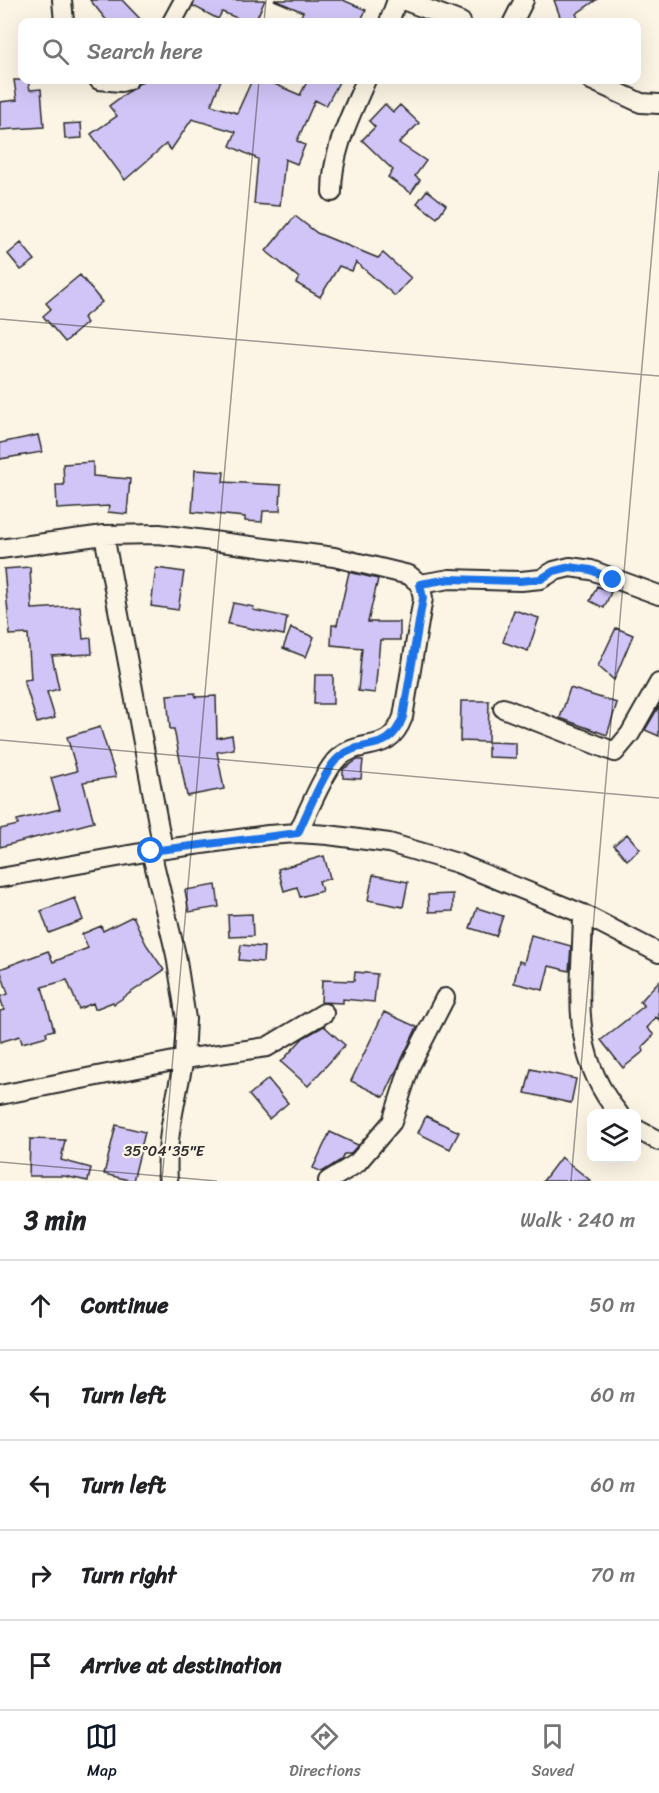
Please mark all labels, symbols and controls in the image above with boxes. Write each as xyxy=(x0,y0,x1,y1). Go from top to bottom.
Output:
search box xyxy=(18,18,641,84)
text: Search here xyxy=(87,32,203,71)
icon: search xyxy=(39,35,72,68)
route end xyxy=(599,566,625,592)
route start xyxy=(137,837,163,863)
map controls xyxy=(587,1109,641,1163)
button: layers xyxy=(587,1109,641,1163)
text: 35°04'35"E xyxy=(124,1138,206,1164)
text: 3 min xyxy=(24,1197,86,1243)
text: Walk · 240 m xyxy=(520,1203,635,1238)
text: Continue xyxy=(81,1286,169,1325)
text: 50 m xyxy=(590,1288,635,1323)
icon: ahead xyxy=(24,1289,57,1322)
text: Turn left xyxy=(81,1376,166,1415)
text: 60 m xyxy=(590,1378,635,1413)
icon: left xyxy=(24,1379,57,1412)
text: Turn left xyxy=(81,1466,166,1505)
text: 60 m xyxy=(590,1468,635,1503)
icon: left xyxy=(24,1469,57,1502)
text: Turn right xyxy=(81,1556,176,1595)
text: 70 m xyxy=(590,1558,635,1593)
icon: right xyxy=(24,1559,57,1592)
text: Arrive at destination xyxy=(81,1646,282,1685)
icon: arrive xyxy=(24,1649,57,1682)
tab: Map xyxy=(85,1720,118,1785)
tab: Directions xyxy=(289,1720,361,1785)
tab: Saved xyxy=(531,1720,574,1785)

